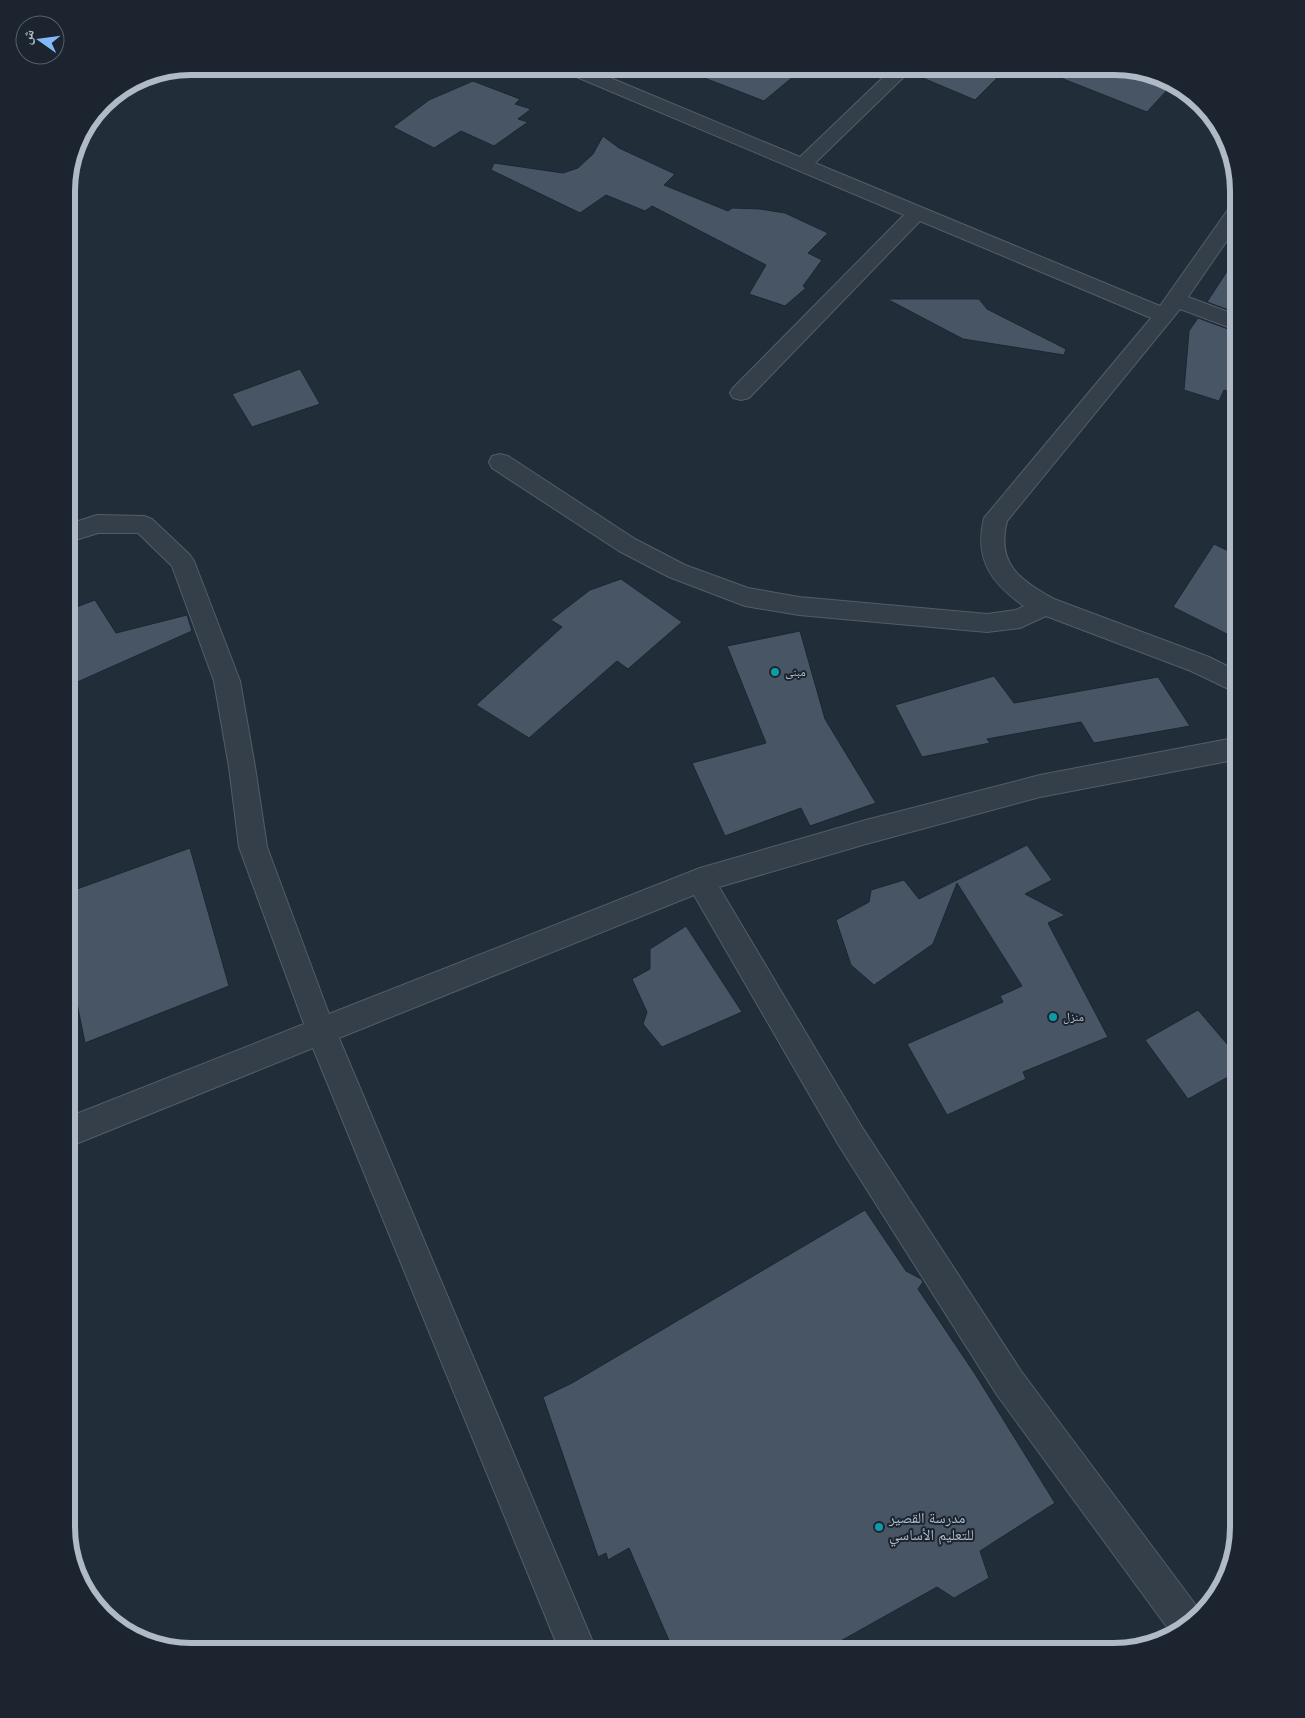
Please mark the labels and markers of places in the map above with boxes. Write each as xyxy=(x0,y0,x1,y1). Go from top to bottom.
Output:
place label: مبنى xyxy=(785,665,806,679)
marker: مبنى xyxy=(769,666,781,678)
place label: منزل xyxy=(1063,1010,1084,1024)
marker: منزل xyxy=(1047,1011,1059,1023)
place label: مدرسة القصير للتعليم الأساسي xyxy=(888,1509,974,1547)
marker: مدرسة القصير للتعليم الأساسي xyxy=(873,1521,885,1533)

